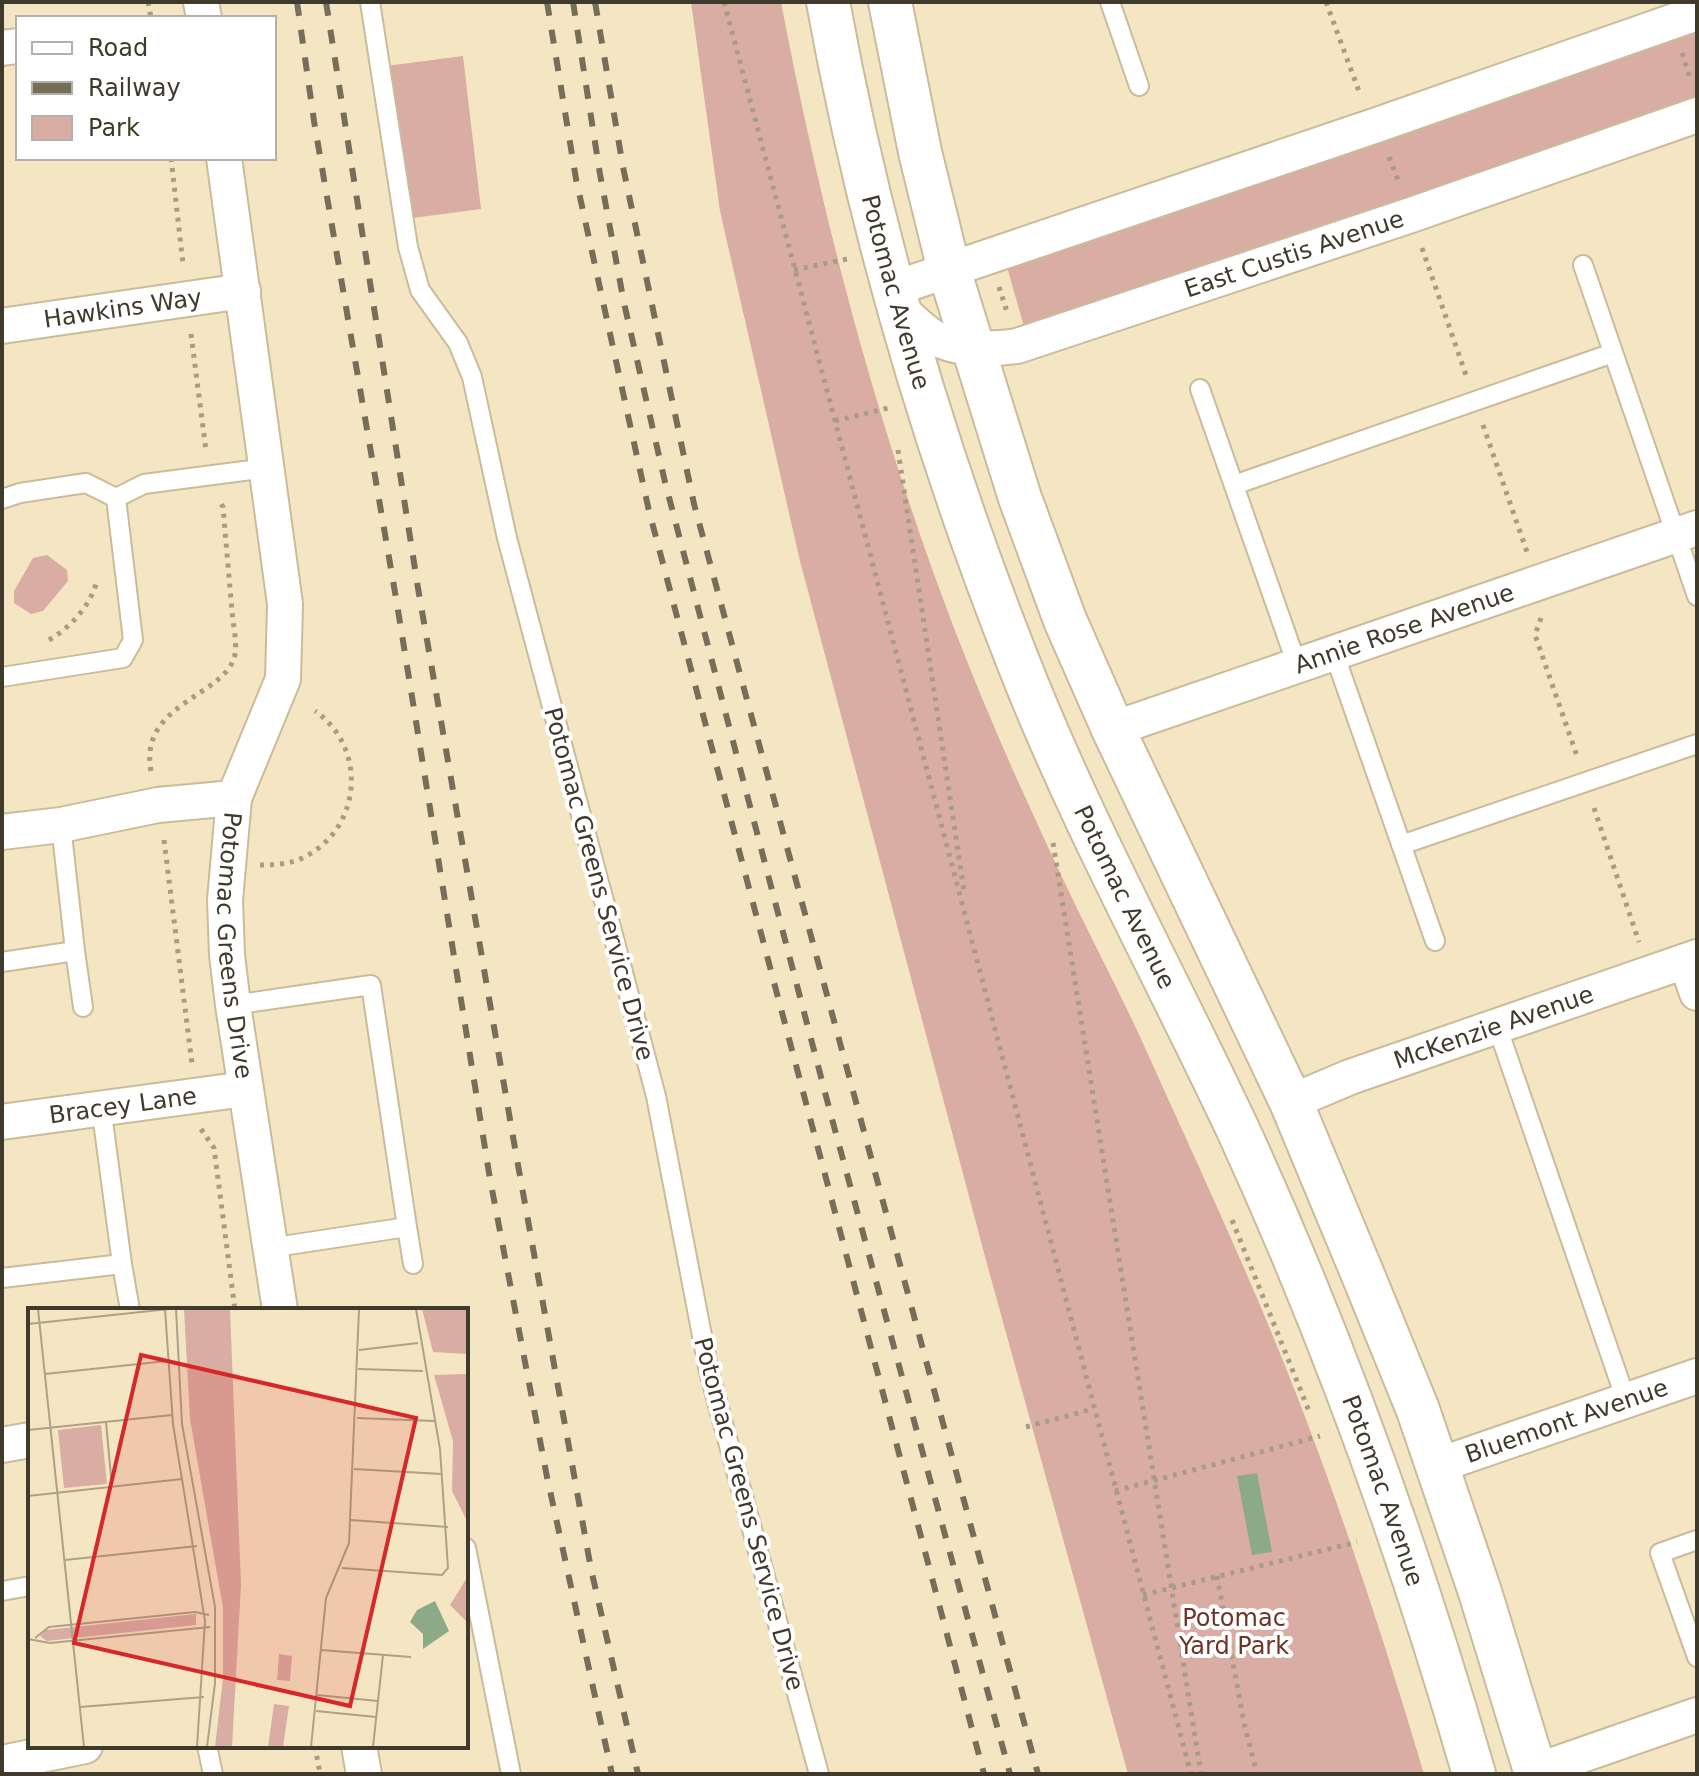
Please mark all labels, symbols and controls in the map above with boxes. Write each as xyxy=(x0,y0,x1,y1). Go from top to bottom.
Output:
legend xyxy=(16,16,276,160)
text: Road xyxy=(88,34,148,62)
text: Railway xyxy=(88,74,181,102)
text: Park xyxy=(88,114,140,142)
street label: Potomac Avenue xyxy=(856,192,936,393)
street label: East Custis Avenue xyxy=(1181,204,1407,303)
street label: Hawkins Way xyxy=(42,283,204,334)
street label: Annie Rose Avenue xyxy=(1291,578,1518,679)
street label: Potomac Greens Service Drive xyxy=(538,704,660,1064)
street label: Potomac Avenue xyxy=(1068,801,1181,993)
street label: Potomac Greens Drive xyxy=(211,811,258,1081)
street label: McKenzie Avenue xyxy=(1390,980,1597,1075)
street label: Bracey Lane xyxy=(47,1082,199,1129)
inset map xyxy=(28,1308,468,1748)
street label: Potomac Greens Service Drive xyxy=(688,1334,810,1694)
street label: Bluemont Avenue xyxy=(1461,1373,1672,1469)
street label: Potomac Avenue xyxy=(1336,1391,1429,1590)
park label: Potomac Yard Park xyxy=(1178,1604,1289,1660)

